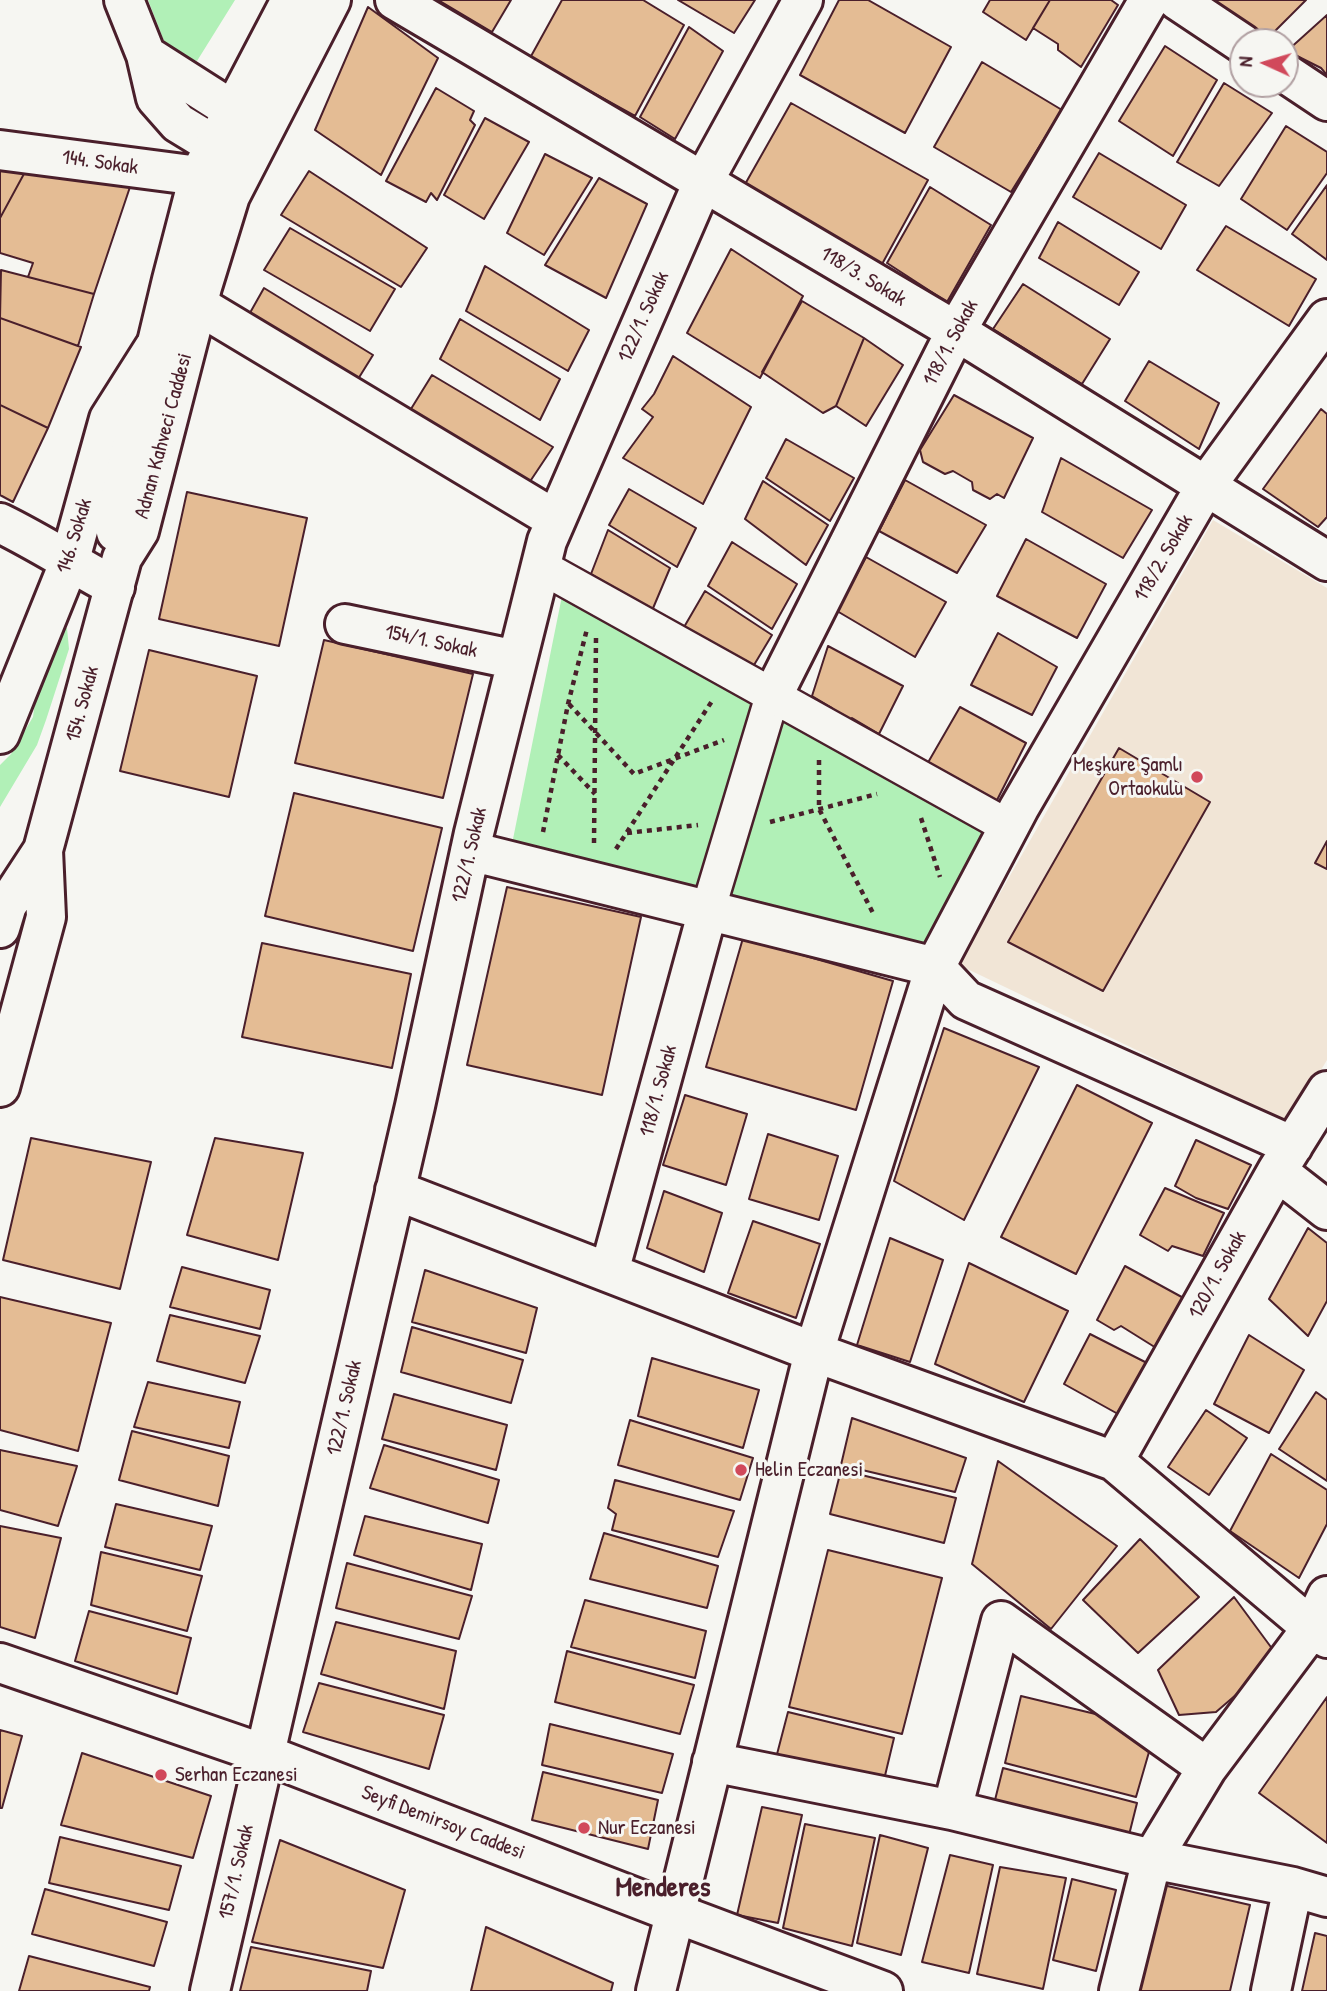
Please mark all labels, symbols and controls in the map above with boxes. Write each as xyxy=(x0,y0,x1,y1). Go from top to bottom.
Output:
north arrow xyxy=(1229,28,1299,98)
text: N xyxy=(1232,56,1258,68)
street label: 144. Sokak xyxy=(60,145,140,181)
street label: 118/3. Sokak xyxy=(815,242,911,312)
street label: 122/1. Sokak xyxy=(613,268,675,366)
street label: 118/1. Sokak xyxy=(918,296,984,390)
street label: Adnan Kahveci Caddesi xyxy=(130,351,198,521)
street label: 146. Sokak xyxy=(52,496,98,576)
street label: 118/2. Sokak xyxy=(1129,510,1199,606)
street label: 154/1. Sokak xyxy=(382,620,480,664)
street label: 154. Sokak xyxy=(61,663,105,745)
place label: Meşkure Şamlı Ortaokulu xyxy=(1073,752,1183,802)
marker: Meşkure Şamlı Ortaokulu xyxy=(1189,769,1205,785)
street label: 122/1. Sokak xyxy=(447,805,493,905)
street label: 118/1. Sokak xyxy=(635,1042,683,1140)
street label: 120/1. Sokak xyxy=(1184,1227,1252,1323)
street label: 122/1. Sokak xyxy=(322,1358,368,1458)
place label: Helin Eczanesi xyxy=(755,1457,863,1483)
marker: Helin Eczanesi xyxy=(733,1462,749,1478)
place label: Serhan Eczanesi xyxy=(175,1762,298,1788)
marker: Serhan Eczanesi xyxy=(153,1767,169,1783)
street label: Seyfi Demirsoy Caddesi xyxy=(358,1780,528,1866)
place label: Nur Eczanesi xyxy=(598,1815,696,1841)
marker: Nur Eczanesi xyxy=(576,1820,592,1836)
street label: 157/1. Sokak xyxy=(214,1822,260,1922)
district label: Menderes xyxy=(615,1872,711,1906)

